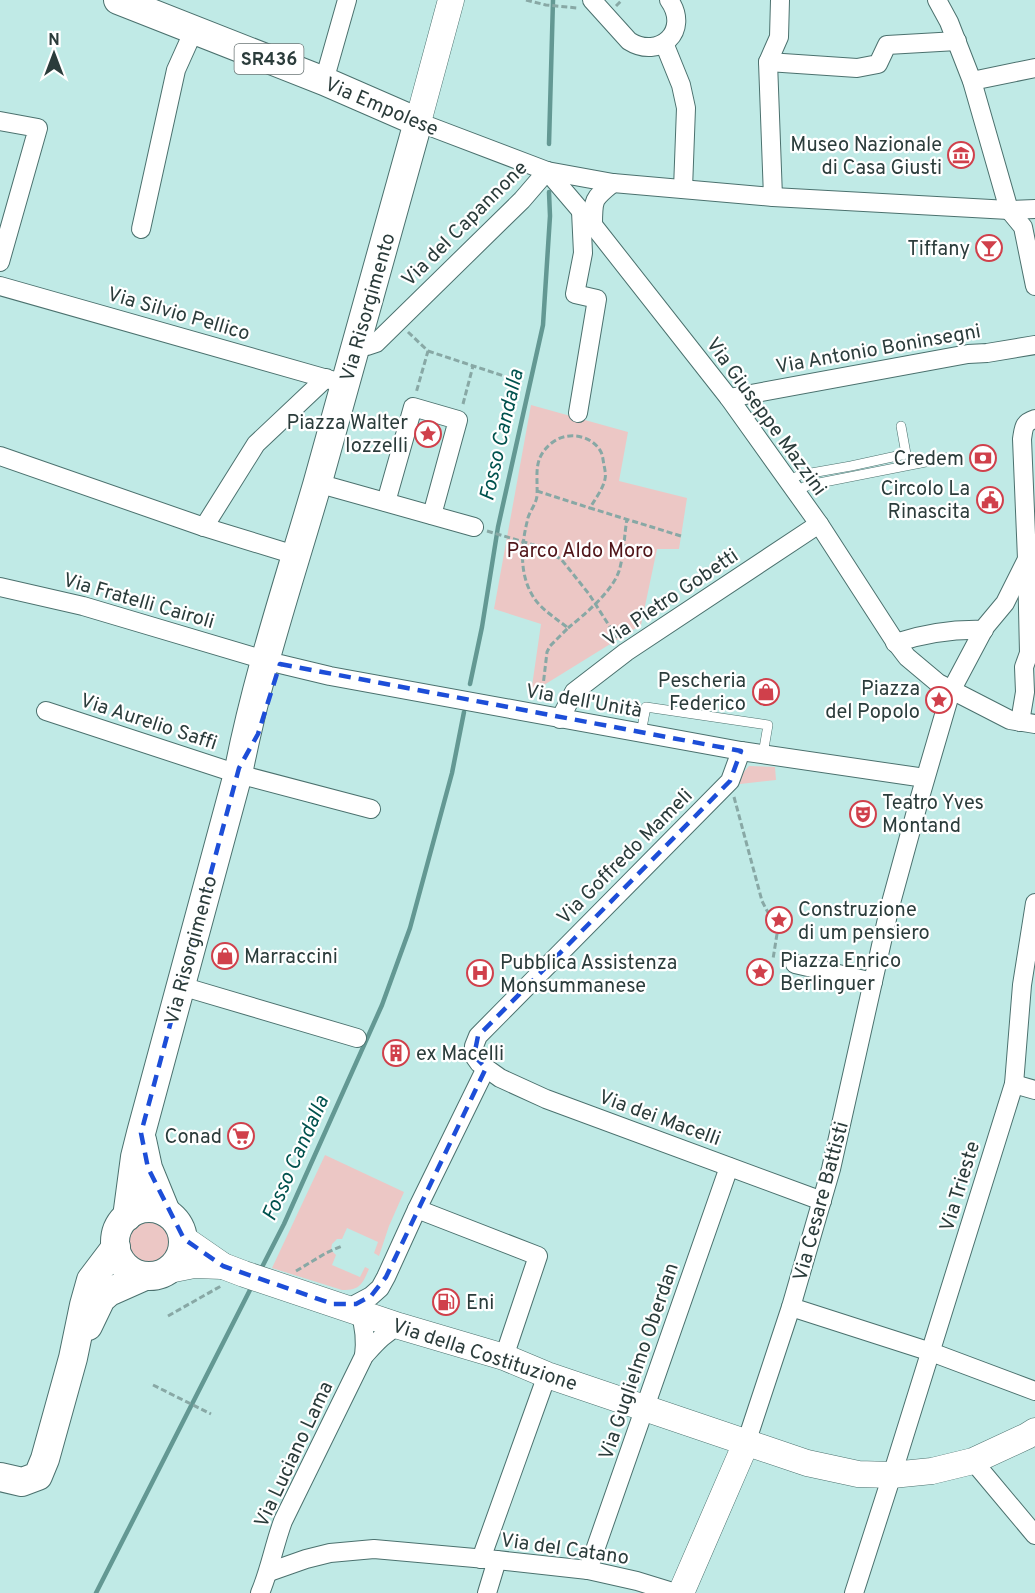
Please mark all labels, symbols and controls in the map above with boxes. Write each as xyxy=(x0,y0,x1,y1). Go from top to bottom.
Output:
north arrow xyxy=(24,24,84,84)
text: N xyxy=(48,31,60,51)
road number: SR436 xyxy=(234,44,304,74)
street label: Via Empolese xyxy=(320,72,442,143)
place label: Museo Nazionale di Casa Giusti xyxy=(790,133,942,182)
museum icon: Museo Nazionale di Casa Giusti xyxy=(946,140,976,170)
street label: Via del Capannone xyxy=(397,156,534,293)
street label: Via Risorgimento xyxy=(335,230,403,385)
bar icon: Tiffany xyxy=(974,233,1004,263)
place label: Tiffany xyxy=(907,237,970,263)
street label: Via Silvio Pellico xyxy=(104,282,253,348)
street label: Via Antonio Boninsegni xyxy=(774,319,983,381)
street label: Via Giuseppe Mazzini xyxy=(699,333,832,501)
water label: Fosso Candalla xyxy=(474,367,531,504)
place label: Piazza Walter Iozzelli xyxy=(287,411,408,460)
place icon: Piazza Walter Iozzelli xyxy=(413,419,443,449)
bank icon: Credem xyxy=(968,443,998,473)
place label: Credem xyxy=(894,447,964,473)
place label: Circolo La Rinascita xyxy=(881,477,970,526)
public building icon: Circolo La Rinascita xyxy=(975,485,1005,515)
park label: Parco Aldo Moro xyxy=(506,539,654,565)
street label: Via Pietro Gobetti xyxy=(598,544,744,654)
street label: Via Fratelli Cairoli xyxy=(60,568,217,636)
place label: Pescheria Federico xyxy=(658,669,746,718)
shop icon: Pescheria Federico xyxy=(751,677,781,707)
place label: Piazza del Popolo xyxy=(825,677,920,726)
street label: Via dell'Unità xyxy=(523,679,644,725)
place icon: Piazza del Popolo xyxy=(924,685,954,715)
street label: Via Aurelio Saffi xyxy=(77,688,220,757)
street label: Via Goffredo Mameli xyxy=(552,784,699,931)
place label: Teatro Yves Montand xyxy=(882,791,984,840)
theatre icon: Teatro Yves Montand xyxy=(848,799,878,829)
street label: Via Risorgimento xyxy=(160,873,224,1028)
place label: Construzione di um pensiero xyxy=(798,898,930,947)
place icon: Construzione di um pensiero xyxy=(764,905,794,935)
shop icon: Marraccini xyxy=(210,941,240,971)
place label: Marraccini xyxy=(244,945,338,971)
place label: Piazza Enrico Berlinguer xyxy=(780,949,901,998)
place label: Pubblica Assistenza Monsummanese xyxy=(500,951,677,1000)
place icon: Piazza Enrico Berlinguer xyxy=(745,957,775,987)
hospital icon: Pubblica Assistenza Monsummanese xyxy=(465,958,495,988)
building icon: ex Macelli xyxy=(381,1038,411,1068)
place label: ex Macelli xyxy=(416,1042,504,1068)
street label: Via dei Macelli xyxy=(595,1085,724,1153)
water label: Fosso Candalla xyxy=(257,1092,336,1226)
street label: Via Cesare Battisti xyxy=(788,1119,856,1284)
supermarket icon: Conad xyxy=(226,1121,256,1151)
place label: Conad xyxy=(164,1125,222,1151)
street label: Via Trieste xyxy=(935,1138,987,1235)
street label: Via Guglielmo Oberdan xyxy=(594,1260,686,1464)
fuel station icon: Eni xyxy=(431,1287,461,1317)
place label: Eni xyxy=(466,1291,494,1317)
street label: Via della Costituzione xyxy=(388,1314,580,1398)
street label: Via Luciano Lama xyxy=(250,1378,340,1532)
street label: Via del Catano xyxy=(499,1528,631,1572)

